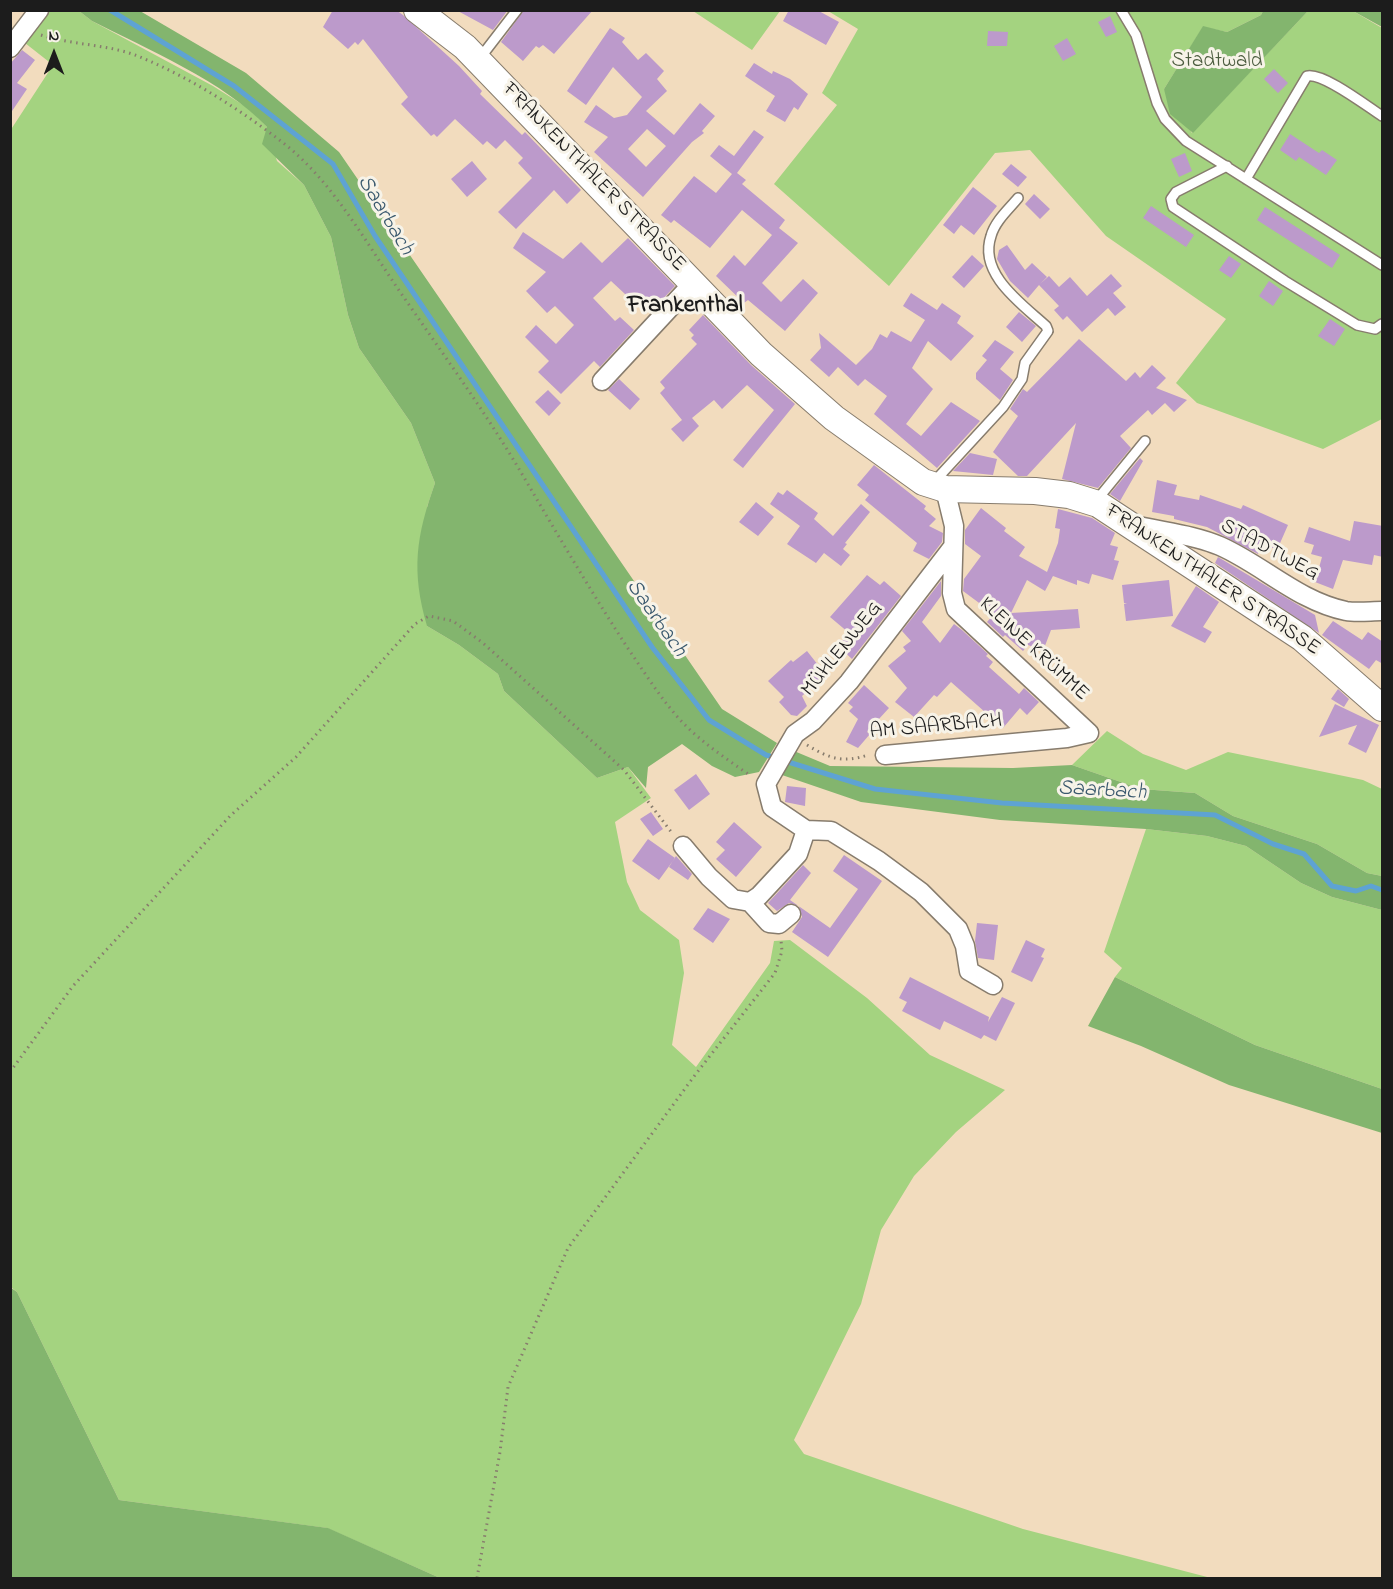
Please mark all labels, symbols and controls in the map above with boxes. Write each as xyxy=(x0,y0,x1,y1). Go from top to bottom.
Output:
north arrow xyxy=(24,24,84,84)
text: N xyxy=(49,24,59,48)
park label: Stadtwald xyxy=(1171,50,1263,76)
street label: FRANKENTHALER STRASSE xyxy=(496,78,690,278)
water label: Saarbach xyxy=(350,171,418,261)
district label: Frankenthal xyxy=(627,293,743,321)
street label: FRANKENTHALER STRASSE xyxy=(1100,500,1324,662)
street label: STADTWEG xyxy=(1215,515,1323,587)
water label: Saarbach xyxy=(619,575,691,663)
street label: KLEINE KRÜMME xyxy=(973,593,1093,707)
street label: MÜHLENWEG xyxy=(797,597,889,703)
street label: AM SAARBACH xyxy=(869,710,1003,746)
water label: Saarbach xyxy=(1057,777,1147,807)

